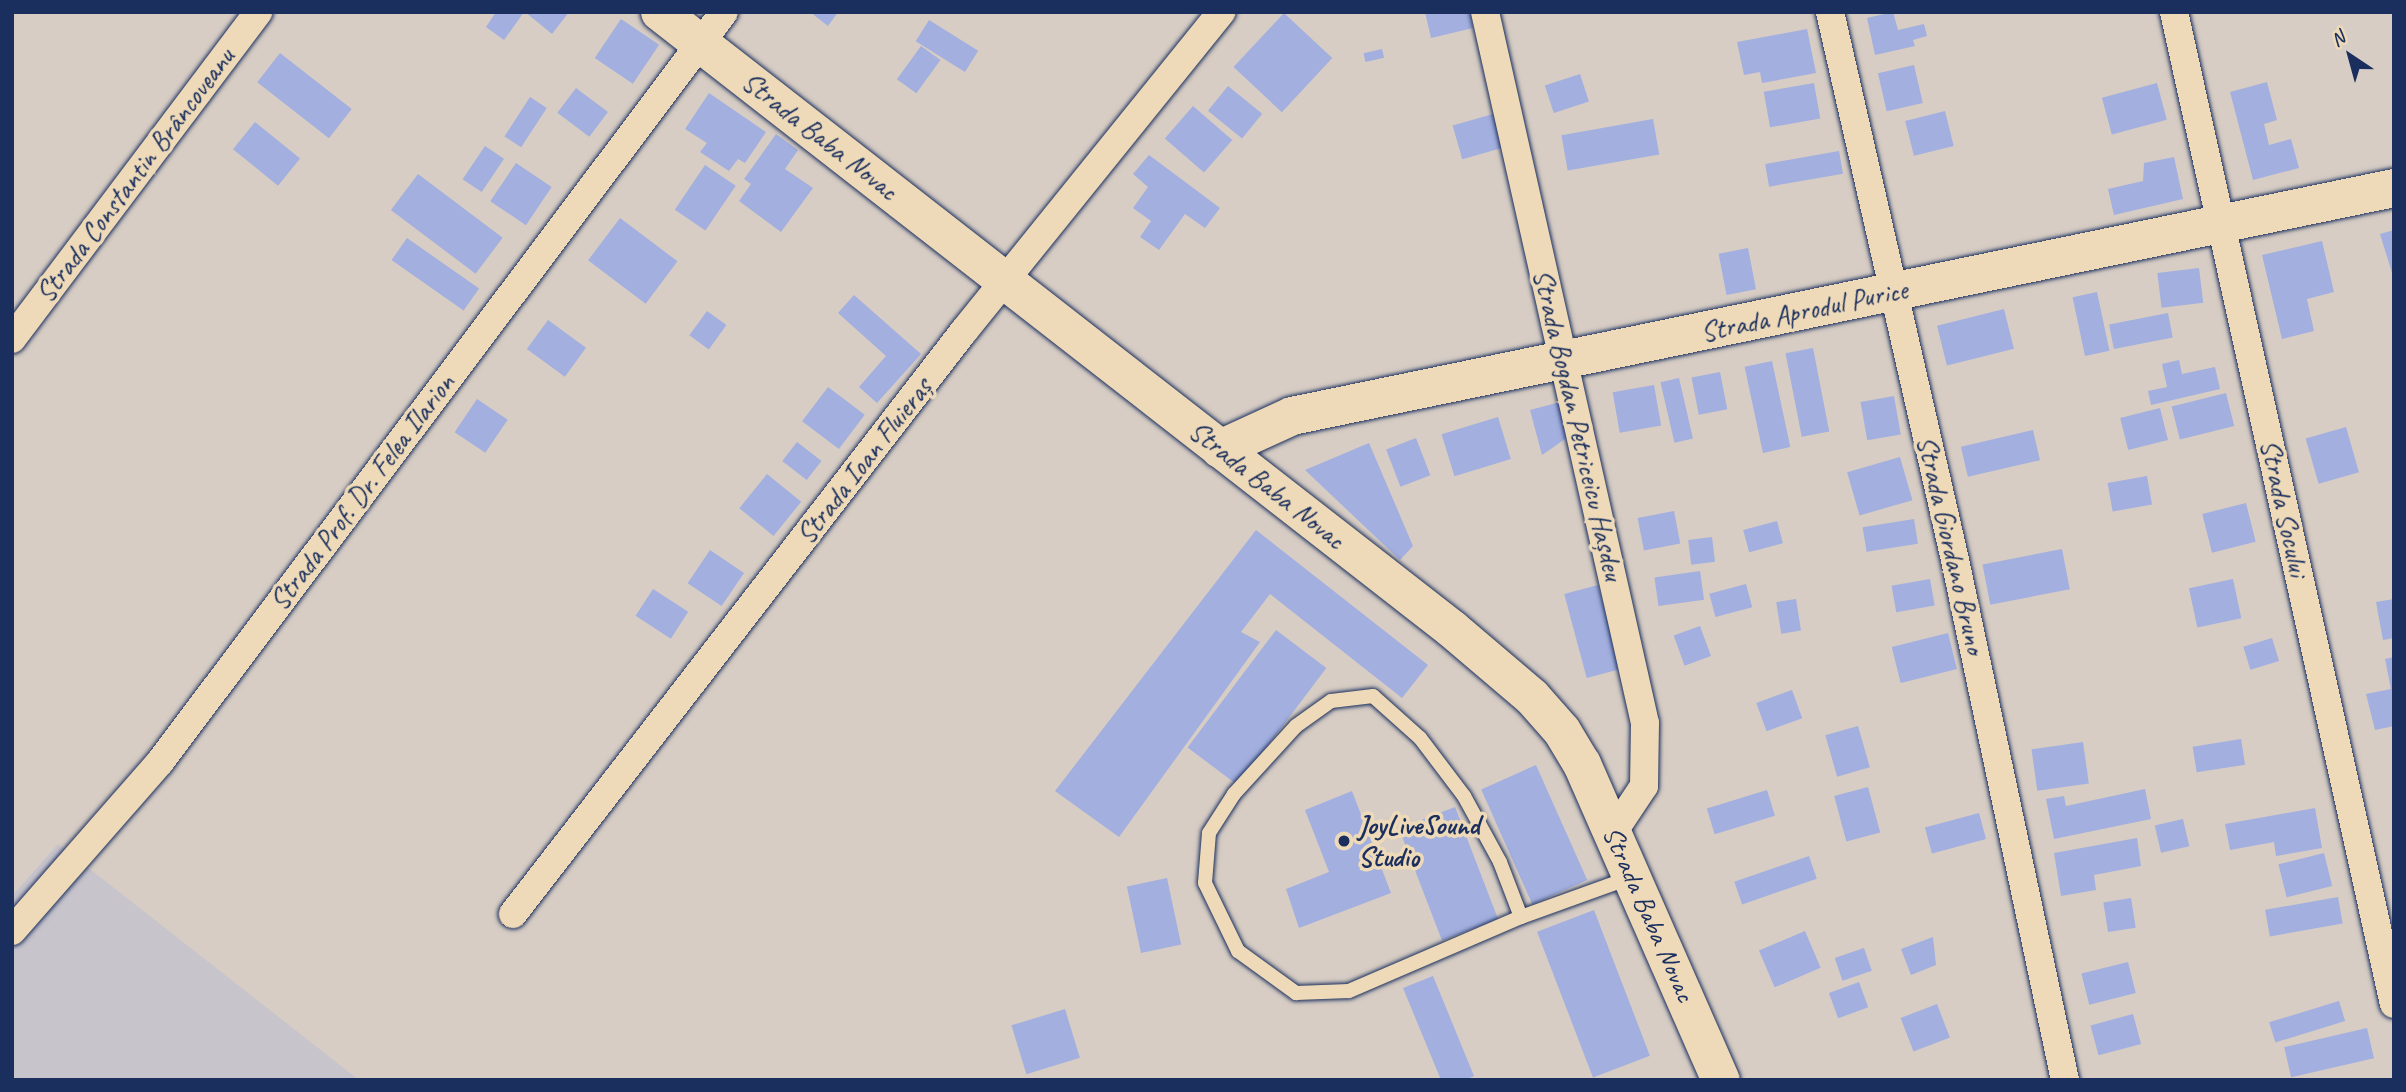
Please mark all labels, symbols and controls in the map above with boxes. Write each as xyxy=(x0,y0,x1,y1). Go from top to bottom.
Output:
north arrow xyxy=(2315,21,2385,91)
text: N xyxy=(2326,26,2349,52)
street label: Strada Constantin Brâncoveanu xyxy=(29,42,241,308)
street label: Strada Baba Novac xyxy=(735,65,905,207)
street label: Strada Bogdan Petriceicu Hașdeu xyxy=(1526,267,1630,583)
street label: Strada Aprodul Purice xyxy=(1698,273,1910,349)
street label: Strada Prof. Dr. Felea Ilarion xyxy=(262,367,462,617)
street label: Strada Ioan Fluieraș xyxy=(789,372,939,550)
street label: Strada Baba Novac xyxy=(1182,414,1352,556)
street label: Strada Giordano Bruno xyxy=(1910,433,1992,657)
street label: Strada Socului xyxy=(2253,437,2315,579)
place label: JoyLiveSound Studio xyxy=(1358,808,1480,874)
street label: Strada Baba Novac xyxy=(1595,821,1703,1007)
marker: JoyLiveSound Studio xyxy=(1336,833,1352,849)

